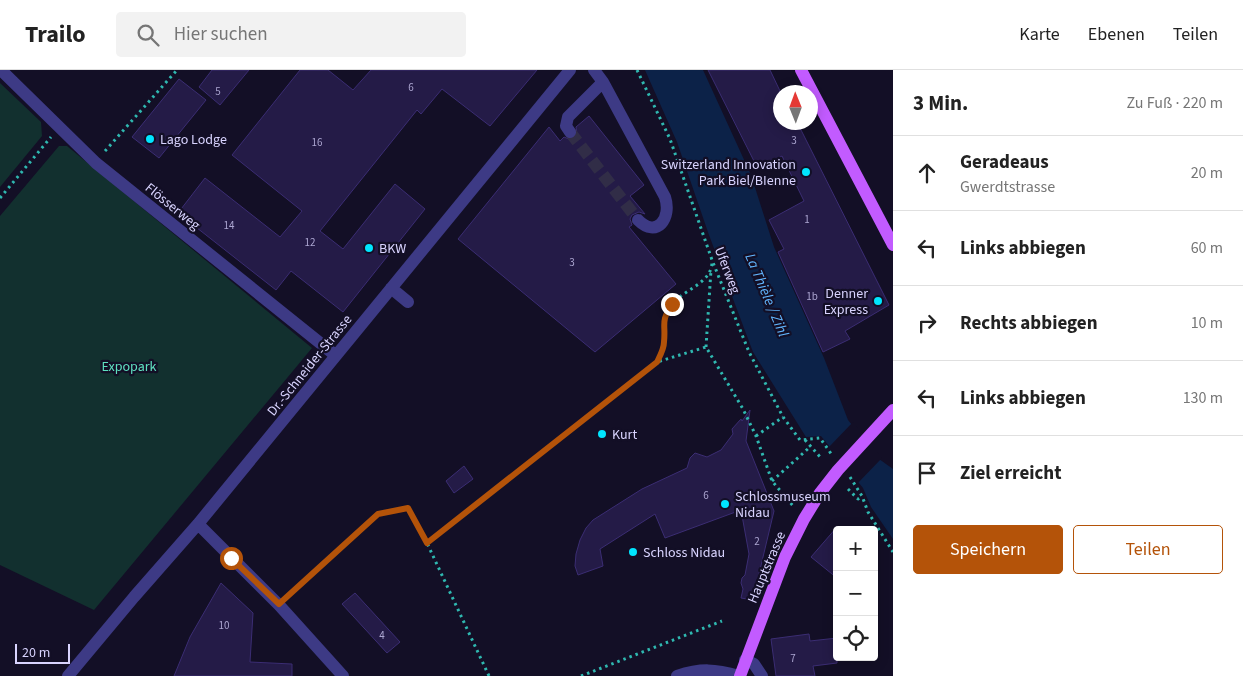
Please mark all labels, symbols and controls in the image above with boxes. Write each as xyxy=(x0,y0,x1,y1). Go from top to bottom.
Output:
search box xyxy=(116,12,466,57)
text: Trailo xyxy=(25,17,86,52)
icon: search xyxy=(134,21,162,49)
text: Hier suchen xyxy=(174,21,268,48)
text: Karte xyxy=(1019,22,1060,47)
text: Ebenen xyxy=(1088,22,1145,47)
text: Teilen xyxy=(1173,22,1218,47)
house number: 6 xyxy=(408,80,414,95)
house number: 5 xyxy=(215,84,221,99)
north arrow xyxy=(773,85,818,130)
text: 3 Min. xyxy=(913,88,968,118)
text: Zu Fuß · 220 m xyxy=(1127,92,1223,114)
place label: Lago Lodge xyxy=(160,130,227,150)
marker: Lago Lodge xyxy=(144,133,156,145)
house number: 3 xyxy=(791,133,797,148)
house number: 16 xyxy=(312,135,323,150)
text: Geradeaus xyxy=(960,149,1049,176)
place label: Switzerland Innovation Park Biel/BIenne xyxy=(661,155,796,191)
icon: ahead xyxy=(913,159,941,187)
text: 20 m xyxy=(1191,162,1223,184)
marker: Switzerland Innovation Park Biel/BIenne xyxy=(800,166,812,178)
text: Gwerdtstrasse xyxy=(960,176,1055,198)
street label: Flösserweg xyxy=(141,178,204,235)
house number: 1 xyxy=(804,212,810,227)
house number: 14 xyxy=(224,218,235,233)
icon: left xyxy=(913,234,941,262)
house number: 12 xyxy=(305,235,315,250)
text: Links abbiegen xyxy=(960,235,1086,262)
text: 60 m xyxy=(1191,237,1223,259)
place label: BKW xyxy=(379,239,406,259)
marker: BKW xyxy=(363,242,375,254)
street label: Uferweg xyxy=(709,244,745,297)
water label: La Thièle / Zihl xyxy=(740,250,794,340)
house number: 3 xyxy=(569,255,575,270)
place label: Denner Express xyxy=(824,284,868,320)
house number: 1b xyxy=(806,289,818,304)
route end xyxy=(661,293,684,316)
marker: Denner Express xyxy=(872,295,884,307)
icon: right xyxy=(913,309,941,337)
text: Rechts abbiegen xyxy=(960,310,1098,337)
street label: Dr.-Schneider-Strasse xyxy=(263,311,357,421)
text: 10 m xyxy=(1191,312,1223,334)
park label: Expopark xyxy=(102,357,157,377)
icon: left xyxy=(913,384,941,412)
text: Links abbiegen xyxy=(960,385,1086,412)
text: 130 m xyxy=(1183,387,1223,409)
place label: Kurt xyxy=(612,425,637,445)
marker: Kurt xyxy=(596,428,608,440)
icon: arrive xyxy=(913,459,941,487)
text: Ziel erreicht xyxy=(960,460,1061,487)
place label: Schlossmuseum Nidau xyxy=(735,487,831,523)
house number: 6 xyxy=(703,488,709,503)
marker: Schlossmuseum Nidau xyxy=(719,498,731,510)
button: Speichern xyxy=(913,525,1063,574)
button: Teilen xyxy=(1073,525,1223,574)
map controls xyxy=(833,526,878,661)
button: + xyxy=(833,526,878,571)
street label: Hauptstrasse xyxy=(743,528,791,607)
house number: 2 xyxy=(754,534,760,549)
place label: Schloss Nidau xyxy=(643,543,725,563)
marker: Schloss Nidau xyxy=(627,546,639,558)
route start xyxy=(220,547,243,570)
button: − xyxy=(833,571,878,616)
button: locate xyxy=(833,616,878,661)
house number: 10 xyxy=(219,618,229,633)
house number: 4 xyxy=(379,628,385,643)
scale bar xyxy=(15,641,70,664)
text: 20 m xyxy=(22,643,50,663)
house number: 7 xyxy=(790,651,796,666)

